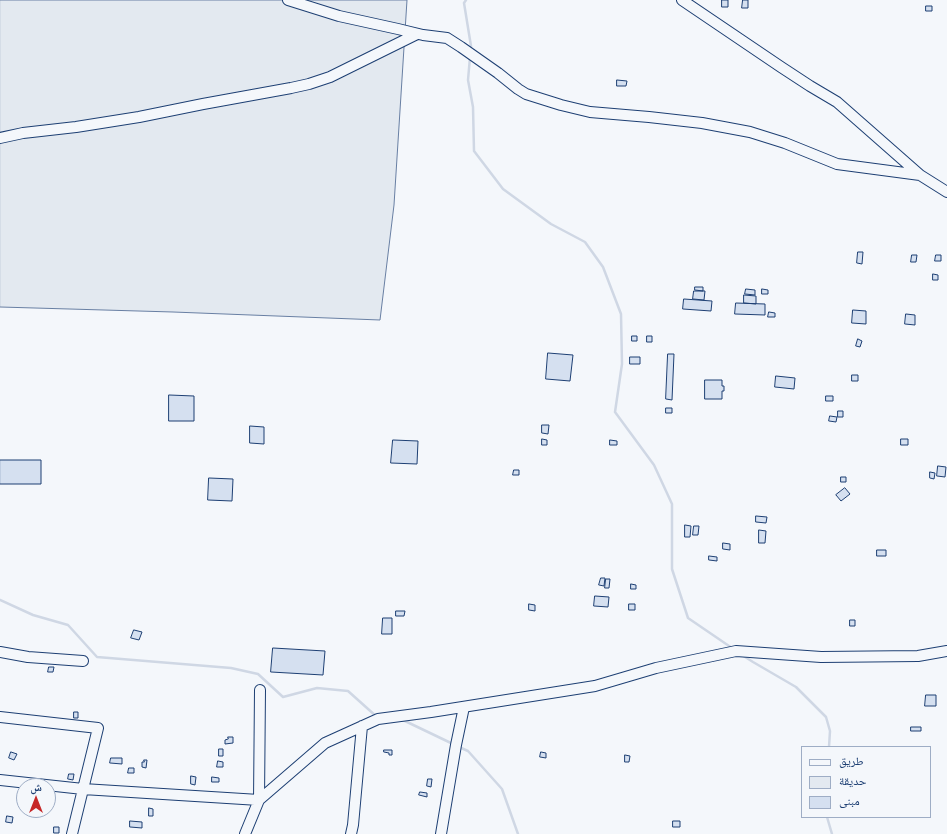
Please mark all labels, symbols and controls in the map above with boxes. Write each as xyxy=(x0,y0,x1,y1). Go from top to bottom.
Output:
legend xyxy=(801,746,931,818)
text: طريق xyxy=(839,754,864,768)
text: حديقة xyxy=(839,774,867,788)
north arrow xyxy=(16,778,56,818)
text: ش xyxy=(30,781,42,793)
text: مبنى xyxy=(839,794,860,808)

